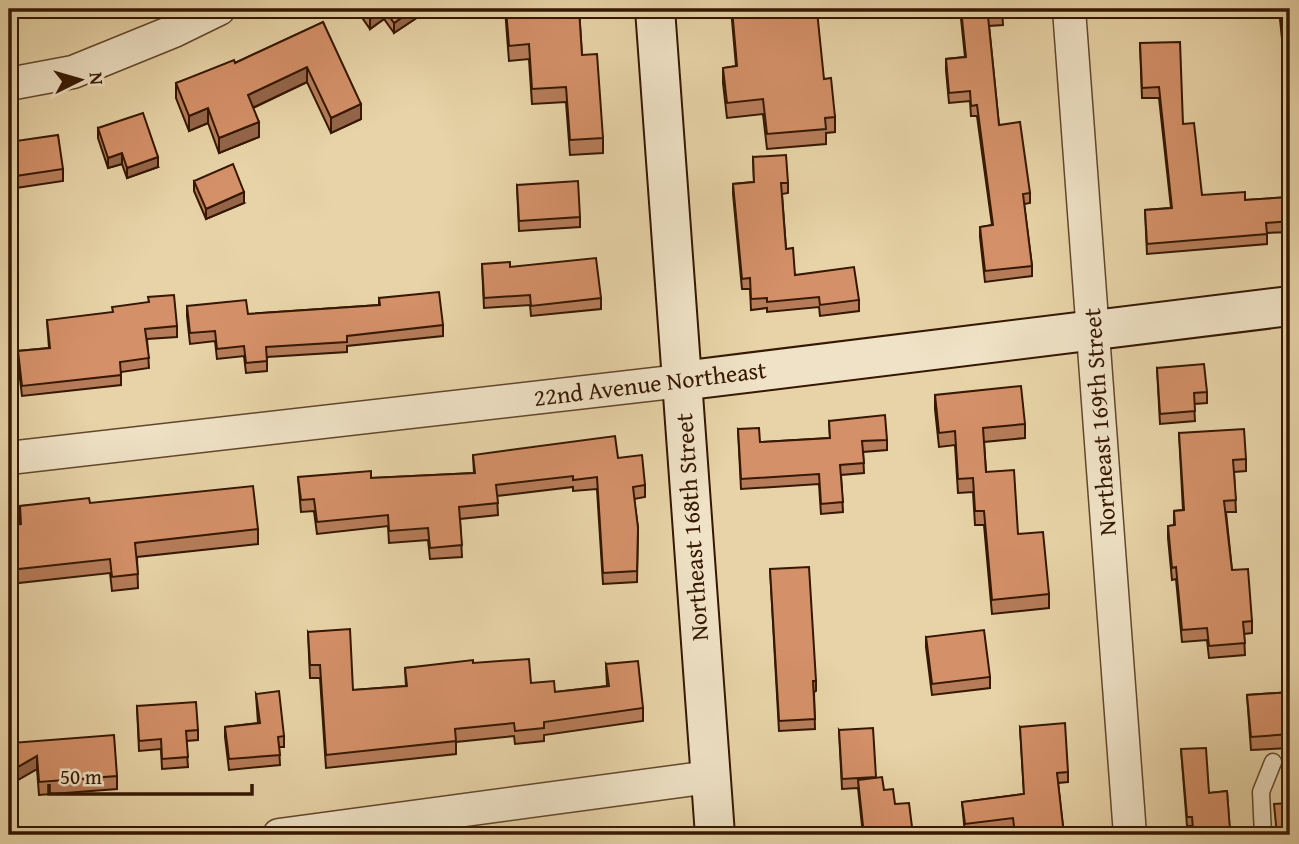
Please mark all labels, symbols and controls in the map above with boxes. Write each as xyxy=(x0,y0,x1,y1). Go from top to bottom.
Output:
north arrow xyxy=(46,46,116,116)
text: N xyxy=(82,71,111,86)
street label: Northeast 169th Street xyxy=(1074,306,1125,537)
street label: 22nd Avenue Northeast xyxy=(532,352,769,415)
street label: Northeast 168th Street xyxy=(666,411,717,642)
scale bar xyxy=(49,753,252,797)
text: 50 m xyxy=(60,761,102,792)

